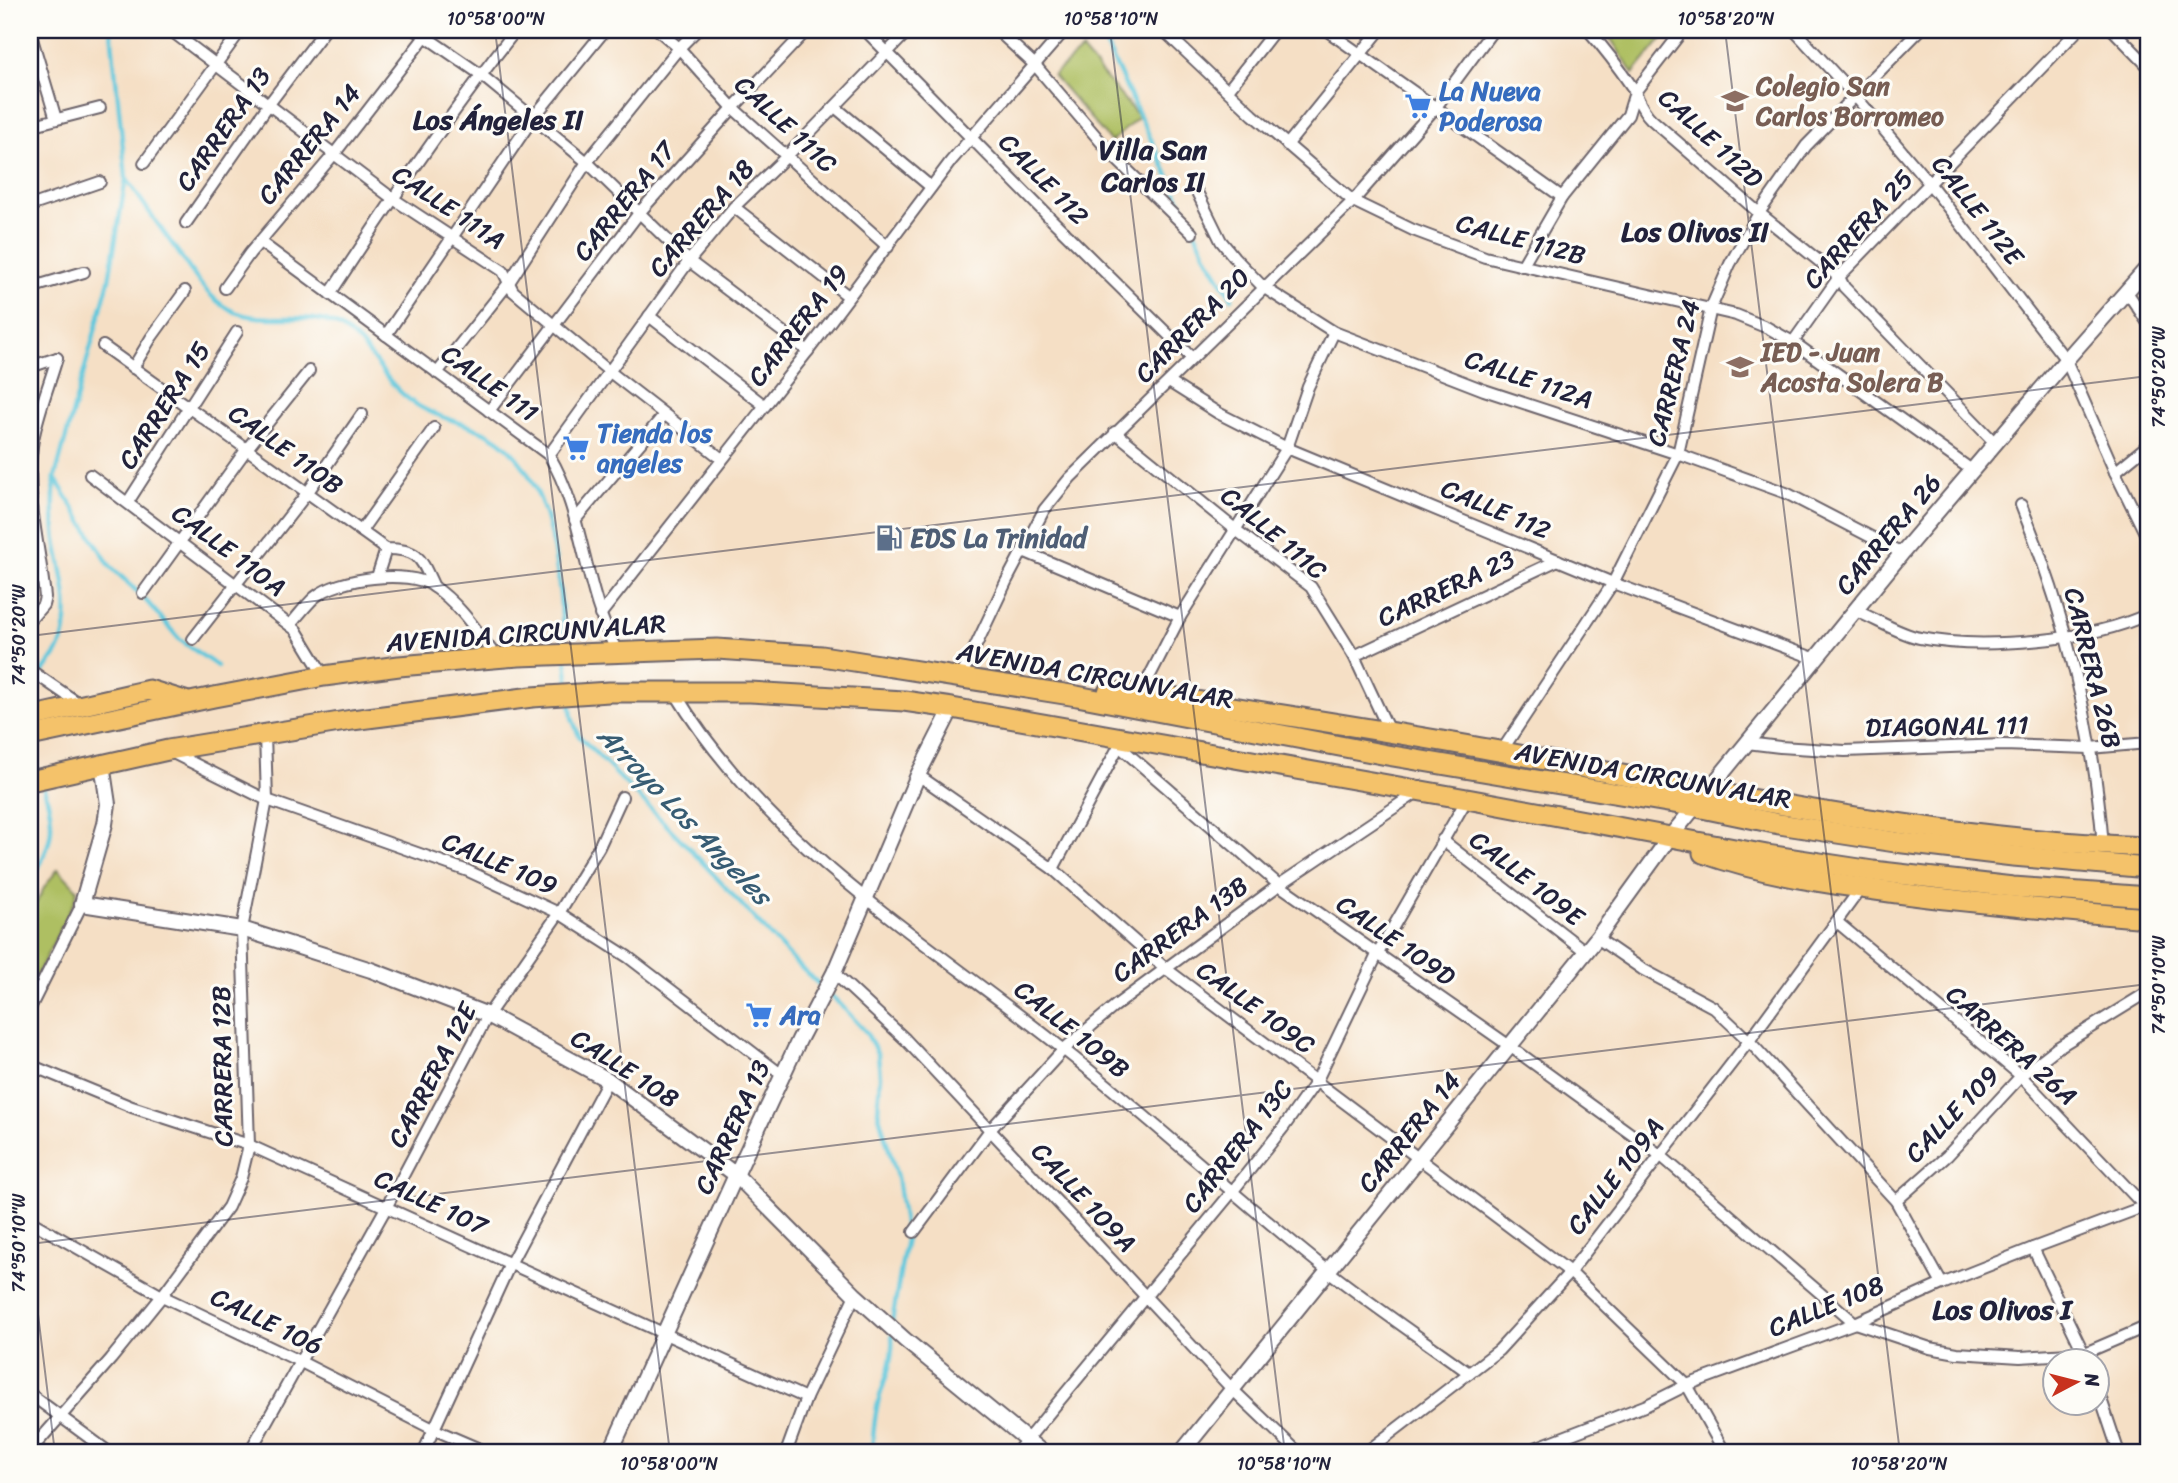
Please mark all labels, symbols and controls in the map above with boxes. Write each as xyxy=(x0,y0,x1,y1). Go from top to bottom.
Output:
text: 10°58'00"N xyxy=(447,3,546,35)
text: 10°58'10"N xyxy=(1064,3,1159,35)
text: 10°58'20"N xyxy=(1677,3,1775,35)
street label: CARRERA 13 xyxy=(163,57,283,201)
street label: CALLE 111C xyxy=(723,63,849,185)
place label: Colegio San Carlos Borromeo xyxy=(1755,63,1944,139)
place label: La Nueva Poderosa xyxy=(1439,68,1542,144)
street label: CARRERA 14 xyxy=(245,73,373,215)
street label: CALLE 112D xyxy=(1647,76,1775,200)
school or university icon: Colegio San Carlos Borromeo xyxy=(1720,86,1750,116)
supermarket icon: La Nueva Poderosa xyxy=(1403,91,1433,121)
district label: Los Ángeles II xyxy=(413,95,584,144)
street label: CALLE 112 xyxy=(987,121,1101,237)
district label: Villa San Carlos II xyxy=(1099,125,1208,206)
street label: CARRERA 17 xyxy=(561,129,689,272)
street label: CALLE 112E xyxy=(1920,145,2037,277)
street label: CARRERA 18 xyxy=(636,148,766,288)
street label: CALLE 111A xyxy=(383,152,515,262)
street label: CARRERA 25 xyxy=(1791,158,1925,300)
street label: CALLE 112B xyxy=(1451,200,1591,278)
district label: Los Olivos II xyxy=(1621,207,1769,256)
street label: CARRERA 19 xyxy=(735,253,861,397)
street label: CARRERA 20 xyxy=(1123,256,1261,394)
street label: CARRERA 24 xyxy=(1633,295,1713,451)
text: 74°50'20"W xyxy=(2143,325,2175,428)
place label: IED - Juan Acosta Solera B xyxy=(1759,329,1944,405)
street label: CARRERA 15 xyxy=(105,331,223,479)
street label: CALLE 111 xyxy=(431,331,549,435)
street label: CALLE 112A xyxy=(1459,336,1599,422)
school or university icon: IED - Juan Acosta Solera B xyxy=(1725,352,1755,382)
street label: CALLE 110B xyxy=(218,391,354,507)
place label: Tienda los angeles xyxy=(596,410,713,486)
supermarket icon: Tienda los angeles xyxy=(561,433,591,463)
street label: CARRERA 26 xyxy=(1823,462,1953,606)
street label: CALLE 112 xyxy=(1434,465,1558,553)
street label: CALLE 111C xyxy=(1210,474,1338,592)
street label: CALLE 110A xyxy=(162,491,296,609)
place label: EDS La Trinidad xyxy=(910,515,1089,561)
fuel station icon: EDS La Trinidad xyxy=(874,523,904,553)
street label: CARRERA 23 xyxy=(1369,536,1523,640)
street label: CARRERA 26B xyxy=(2051,582,2135,754)
text: 74°50'20"W xyxy=(3,583,35,686)
street label: AVENIDA CIRCUNVALAR xyxy=(384,600,667,666)
street label: AVENIDA CIRCUNVALAR xyxy=(952,628,1237,722)
street label: DIAGONAL 111 xyxy=(1865,702,2029,750)
water label: Arroyo Los Angeles xyxy=(584,713,786,919)
street label: AVENIDA CIRCUNVALAR xyxy=(1510,728,1795,822)
street label: CALLE 109 xyxy=(435,818,565,908)
street label: CALLE 109E xyxy=(1459,818,1596,939)
street label: CARRERA 13B xyxy=(1102,863,1258,995)
street label: CALLE 109D xyxy=(1326,882,1466,999)
text: 74°50'10"W xyxy=(2143,935,2175,1034)
street label: CALLE 109C xyxy=(1187,948,1325,1066)
street label: CALLE 109B xyxy=(1004,968,1140,1090)
street label: CARRERA 26A xyxy=(1935,973,2089,1117)
street label: CARRERA 12B xyxy=(198,985,246,1147)
place label: Ara xyxy=(779,992,821,1038)
street label: CARRERA 12E xyxy=(374,993,490,1156)
supermarket icon: Ara xyxy=(744,1000,774,1030)
street label: CALLE 108 xyxy=(561,1016,689,1121)
street label: CARRERA 13 xyxy=(681,1052,783,1202)
street label: CALLE 109 xyxy=(1893,1054,2011,1174)
street label: CARRERA 14 xyxy=(1345,1061,1473,1203)
street label: CARRERA 13C xyxy=(1170,1069,1304,1223)
street label: CALLE 109A xyxy=(1554,1107,1676,1245)
street label: CALLE 109A xyxy=(1020,1131,1148,1263)
street label: CALLE 107 xyxy=(366,1156,497,1249)
text: 74°50'10"W xyxy=(3,1193,35,1292)
street label: CALLE 108 xyxy=(1761,1262,1891,1350)
street label: CALLE 106 xyxy=(203,1274,331,1368)
district label: Los Olivos I xyxy=(1932,1285,2074,1334)
north arrow xyxy=(2042,1346,2112,1416)
text: N xyxy=(2075,1370,2110,1389)
text: 10°58'00"N xyxy=(620,1448,719,1480)
text: 10°58'10"N xyxy=(1237,1448,1332,1480)
text: 10°58'20"N xyxy=(1850,1448,1948,1480)

